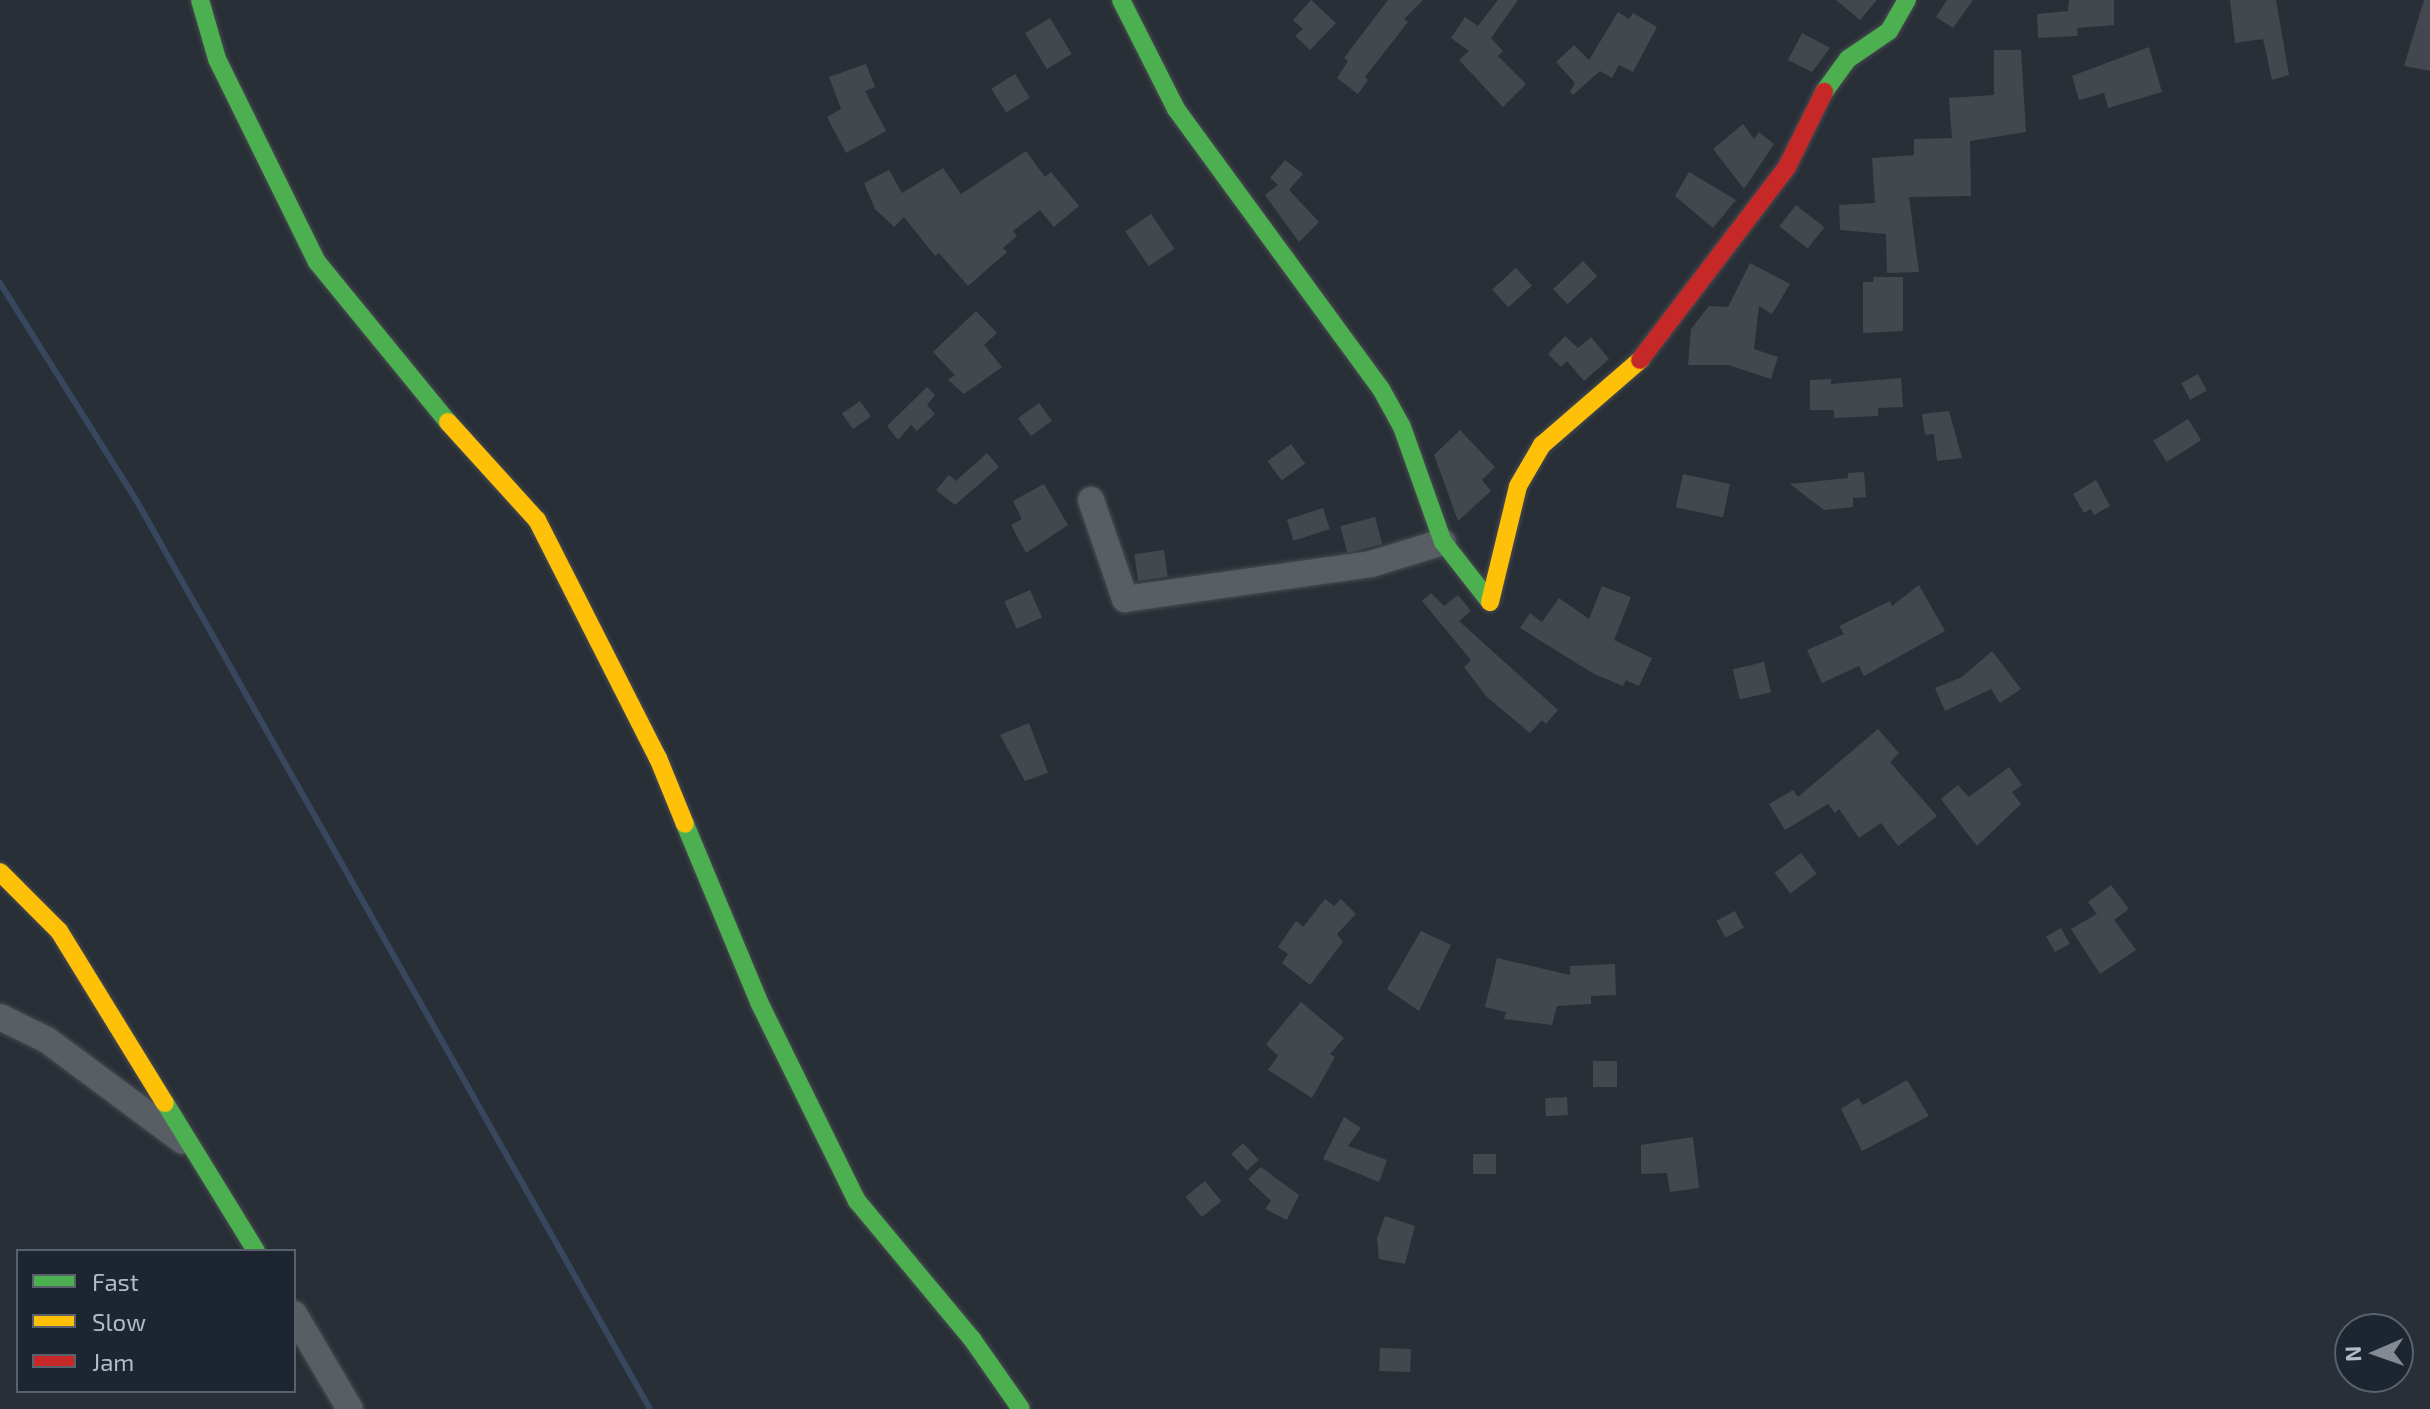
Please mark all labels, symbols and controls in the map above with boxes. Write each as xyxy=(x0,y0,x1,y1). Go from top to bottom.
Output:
legend xyxy=(16,1249,296,1393)
text: Fast xyxy=(92,1267,139,1296)
text: Slow xyxy=(92,1307,146,1336)
north arrow xyxy=(2334,1313,2414,1393)
text: N xyxy=(2339,1345,2365,1362)
text: Jam xyxy=(92,1347,134,1376)

